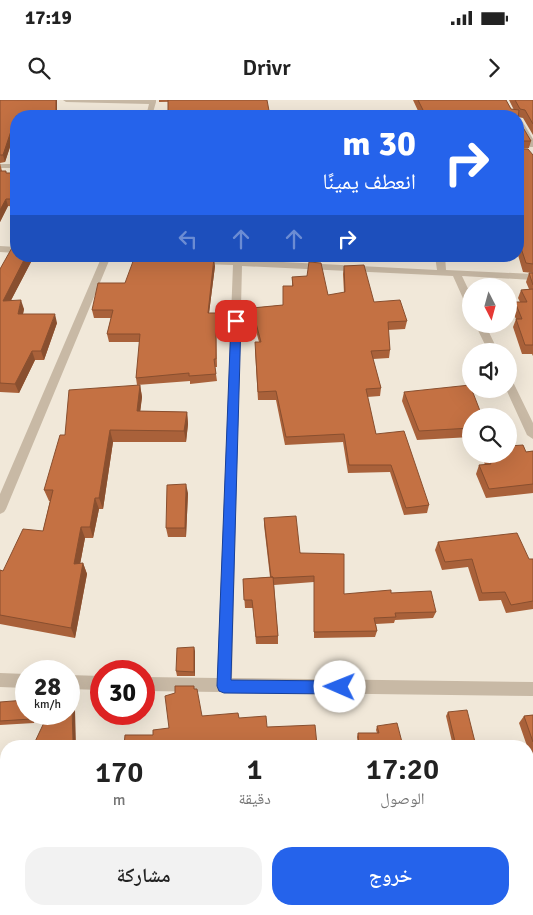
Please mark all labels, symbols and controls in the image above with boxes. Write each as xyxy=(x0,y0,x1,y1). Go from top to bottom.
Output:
text: 17:19 xyxy=(25,6,72,30)
icon: search xyxy=(25,54,53,82)
text: Drivr xyxy=(242,54,291,81)
icon: forward xyxy=(480,54,508,82)
text: 30 m xyxy=(342,122,416,165)
icon: right xyxy=(434,130,499,195)
text: انعطف يمينًا xyxy=(322,168,416,195)
icon: left xyxy=(174,225,202,253)
icon: ahead xyxy=(227,225,255,253)
icon: ahead xyxy=(280,225,308,253)
icon: right xyxy=(333,225,361,253)
north arrow xyxy=(462,278,518,332)
map controls xyxy=(462,278,517,463)
pin xyxy=(215,300,257,342)
icon: arrive xyxy=(222,307,250,335)
button: sound xyxy=(462,343,517,398)
button: search xyxy=(462,408,517,463)
speed limit sign: 30 xyxy=(90,660,155,725)
position arrow xyxy=(313,660,365,712)
text: 28 xyxy=(34,671,61,702)
text: km/h xyxy=(34,697,61,712)
text: 1 xyxy=(247,751,263,788)
text: 17:20 xyxy=(366,751,439,788)
text: 170 xyxy=(95,754,144,791)
text: دقيقة xyxy=(238,789,271,809)
text: الوصول xyxy=(380,789,425,809)
text: m xyxy=(113,790,126,810)
button: مشاركة xyxy=(25,847,262,905)
button: خروج xyxy=(272,847,509,905)

